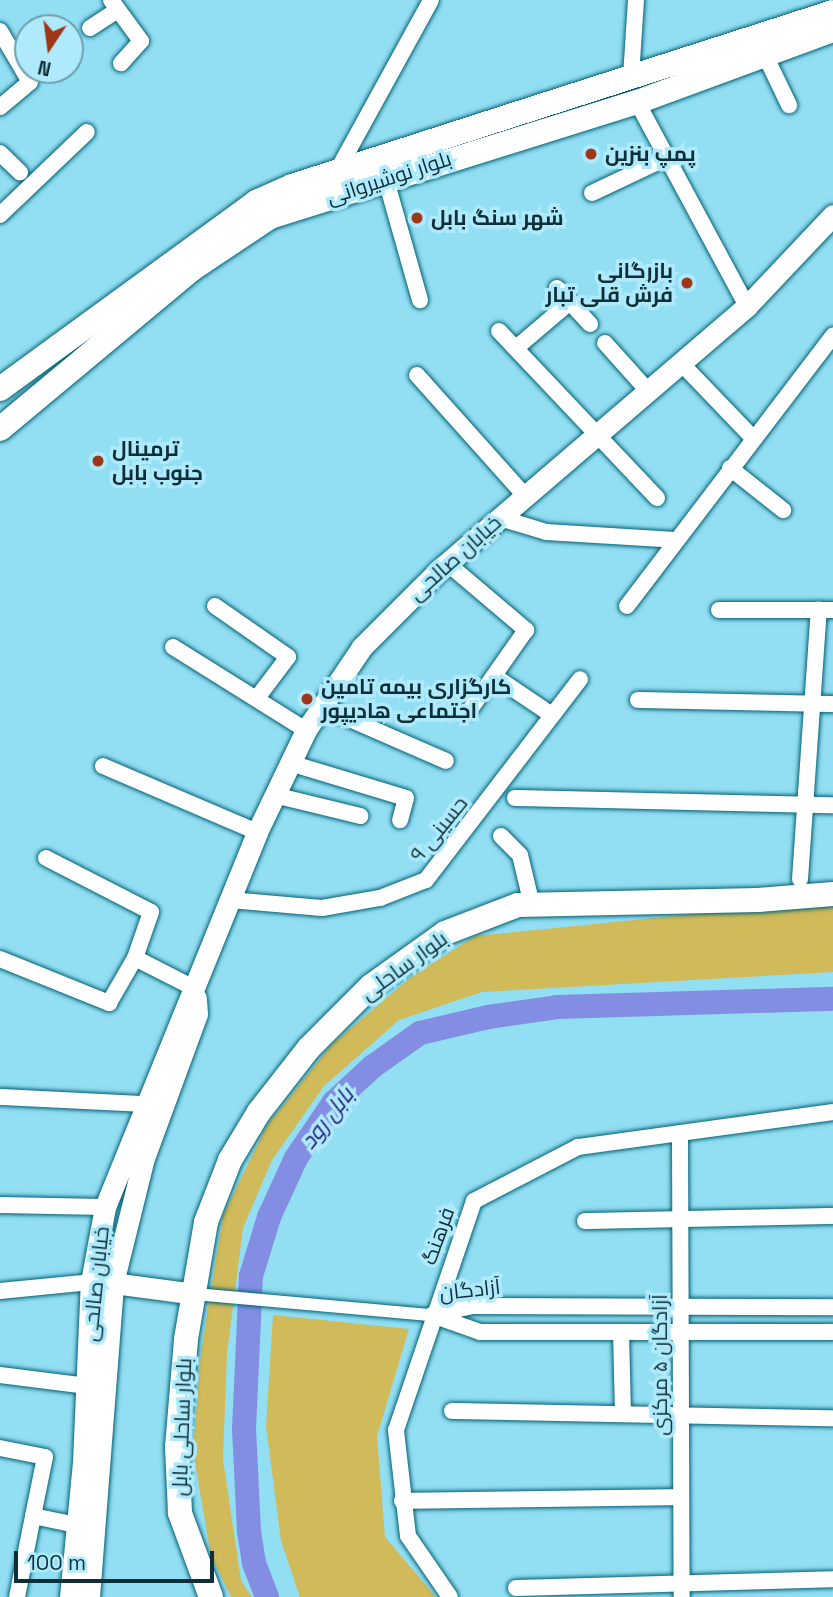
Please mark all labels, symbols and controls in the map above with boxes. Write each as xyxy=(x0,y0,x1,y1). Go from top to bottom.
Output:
north arrow xyxy=(14,14,84,84)
text: N xyxy=(36,54,54,82)
place label: پمپ بنزین xyxy=(605,141,696,167)
street label: بلوار نوشیروانی xyxy=(323,146,455,210)
marker: پمپ بنزین xyxy=(583,146,599,162)
place label: شهر سنگ بابل xyxy=(431,205,564,231)
marker: شهر سنگ بابل xyxy=(409,210,425,226)
place label: بازرگانی فرش قلی تبار xyxy=(546,258,673,308)
marker: بازرگانی فرش قلی تبار xyxy=(679,275,695,291)
place label: ترمینال جنوب بابل xyxy=(112,436,203,486)
marker: ترمینال جنوب بابل xyxy=(90,453,106,469)
street label: خيابان صالحی xyxy=(404,510,506,606)
place label: کارگزاری بیمه تامین اجتماعی هادیپور xyxy=(321,674,511,724)
marker: کارگزاری بیمه تامین اجتماعی هادیپور xyxy=(299,691,315,707)
street label: حسینی ٩ xyxy=(405,791,473,867)
street label: بلوار ساحلی xyxy=(356,926,452,1006)
water label: بابل رود xyxy=(294,1082,360,1154)
street label: فرهنگ xyxy=(416,1204,460,1268)
street label: خيابان صالحی xyxy=(77,1225,115,1343)
street label: آزادگان xyxy=(438,1274,502,1306)
street label: آزادگان ۵ مرکزی xyxy=(647,1294,673,1436)
street label: بلوار ساحلی بابل xyxy=(167,1357,197,1497)
scale bar xyxy=(18,1538,217,1582)
text: 100 m xyxy=(27,1549,86,1576)

